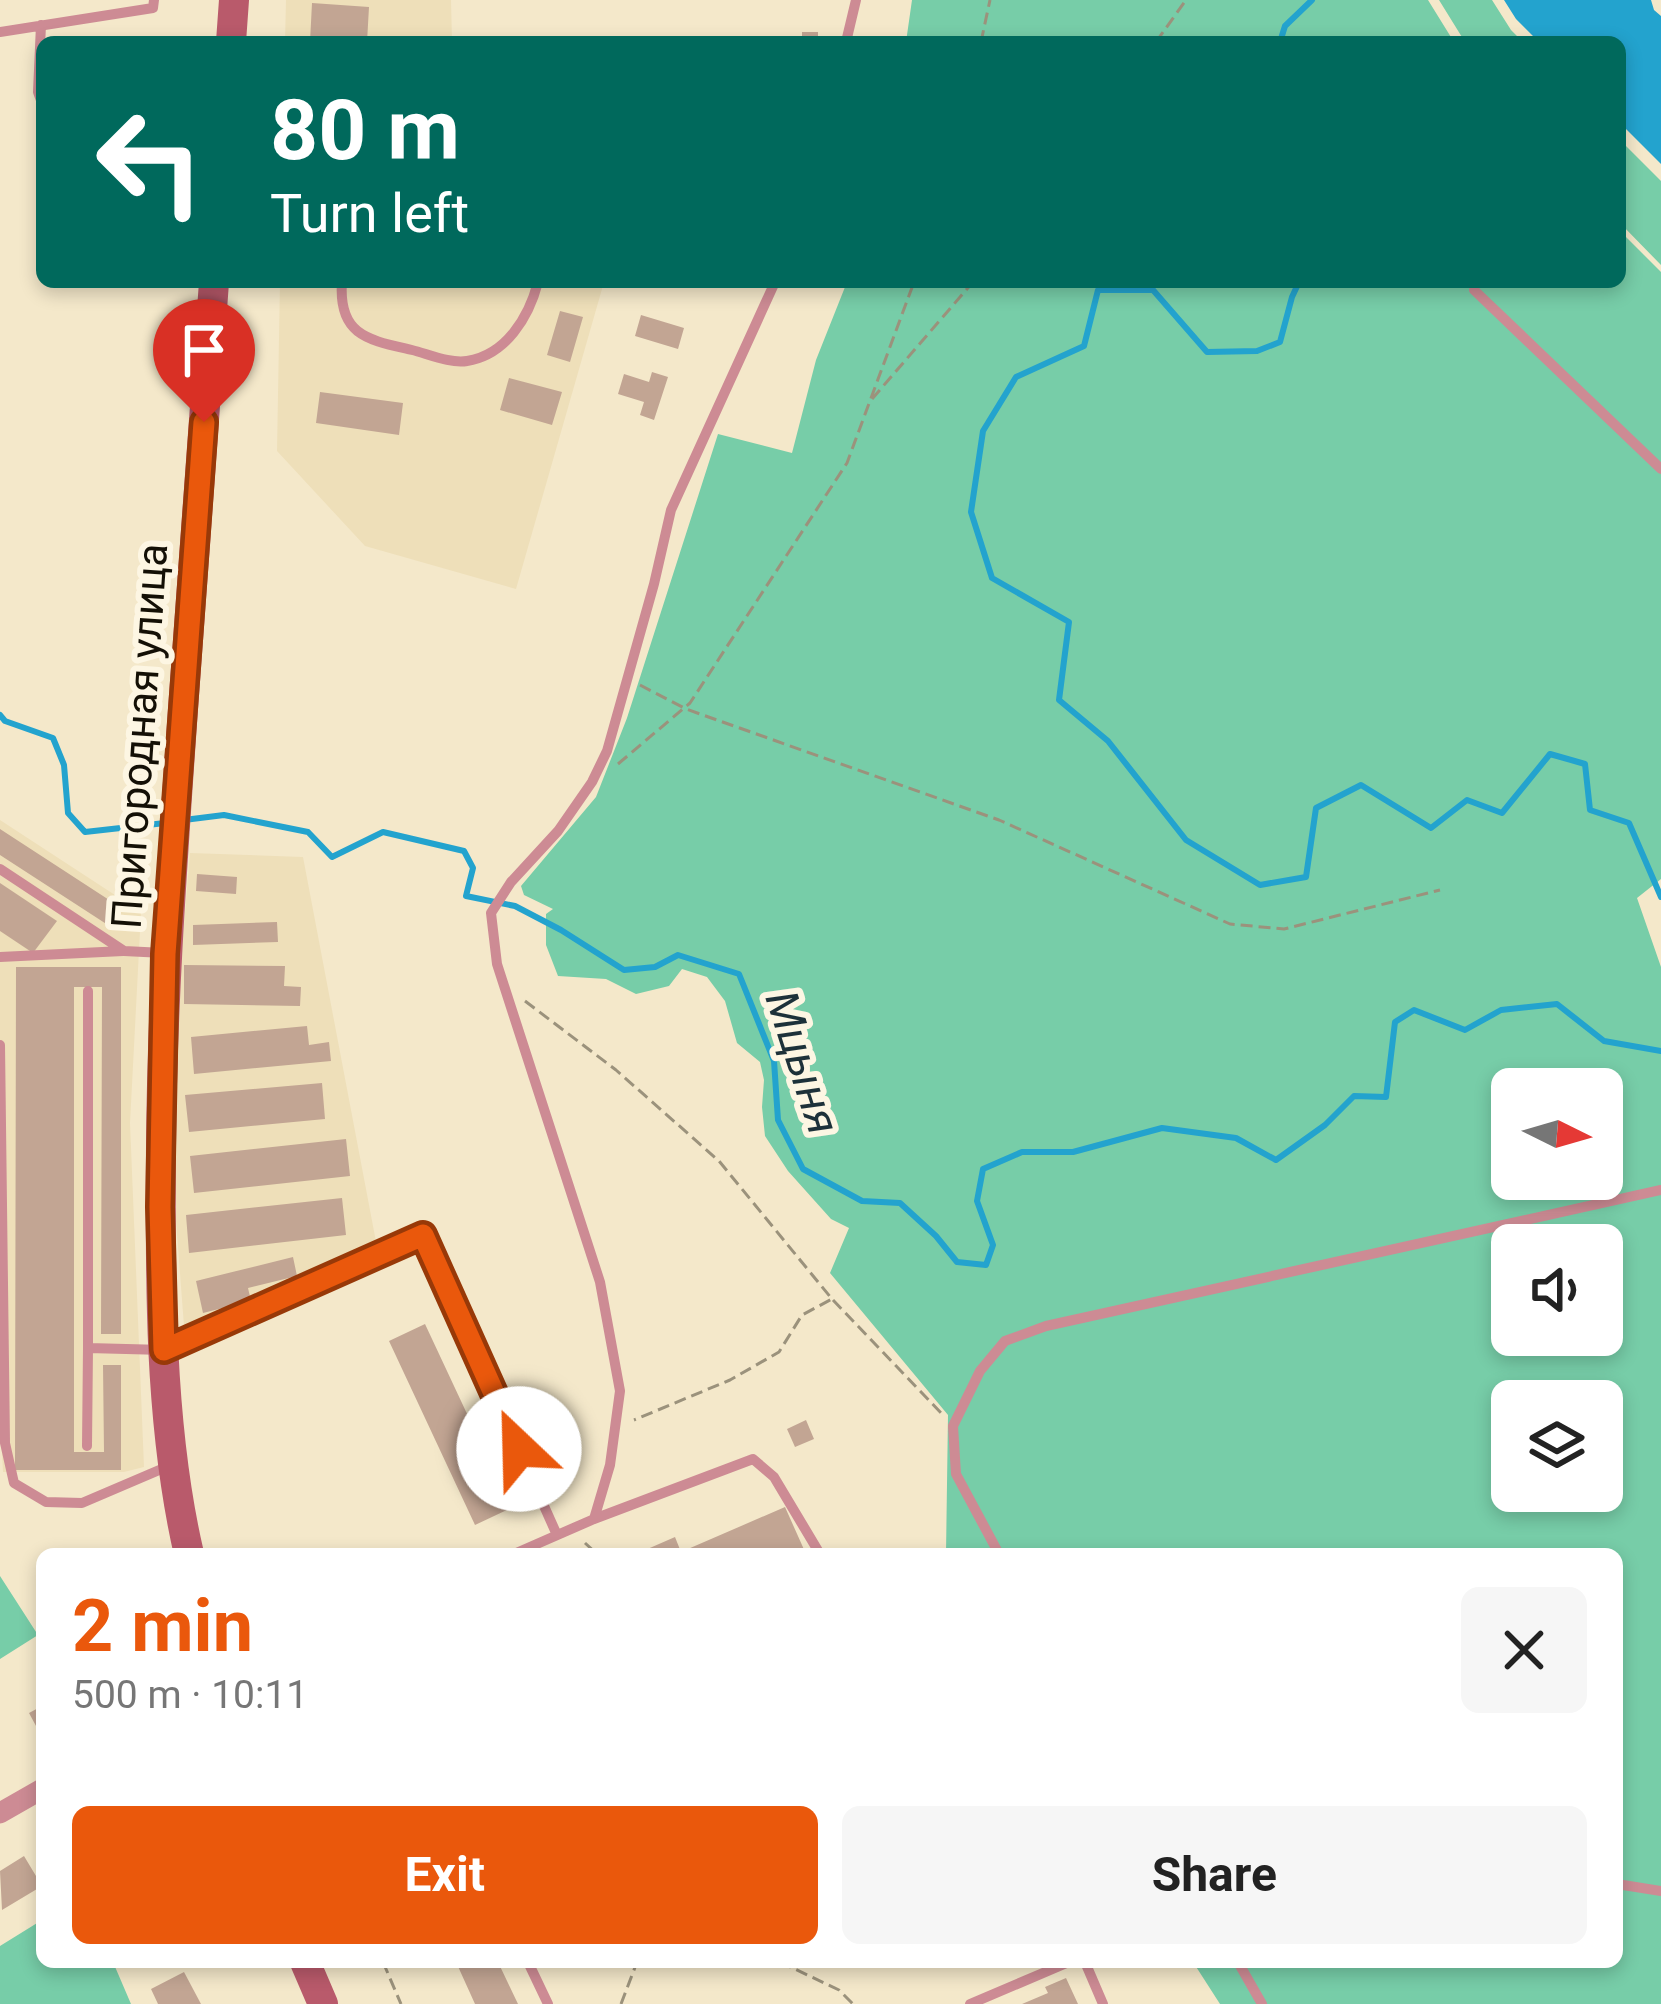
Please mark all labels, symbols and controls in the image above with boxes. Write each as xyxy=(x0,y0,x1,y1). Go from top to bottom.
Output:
text: 80 m xyxy=(270,81,460,180)
icon: left xyxy=(72,84,228,240)
text: Turn left xyxy=(270,182,469,245)
pin xyxy=(153,299,255,422)
icon: arrive xyxy=(171,317,237,383)
street label: Пригородная улица xyxy=(102,542,177,930)
water label: Мцыня xyxy=(755,984,850,1140)
north arrow xyxy=(1491,1068,1623,1200)
map controls xyxy=(1491,1068,1623,1512)
button: sound xyxy=(1491,1224,1623,1356)
button: layers xyxy=(1491,1380,1623,1512)
position arrow xyxy=(456,1386,582,1512)
text: 2 min xyxy=(72,1584,253,1669)
button: close xyxy=(1461,1587,1587,1713)
text: 500 m · 10:11 xyxy=(72,1672,308,1718)
button: Exit xyxy=(72,1806,818,1944)
button: Share xyxy=(842,1806,1587,1944)

